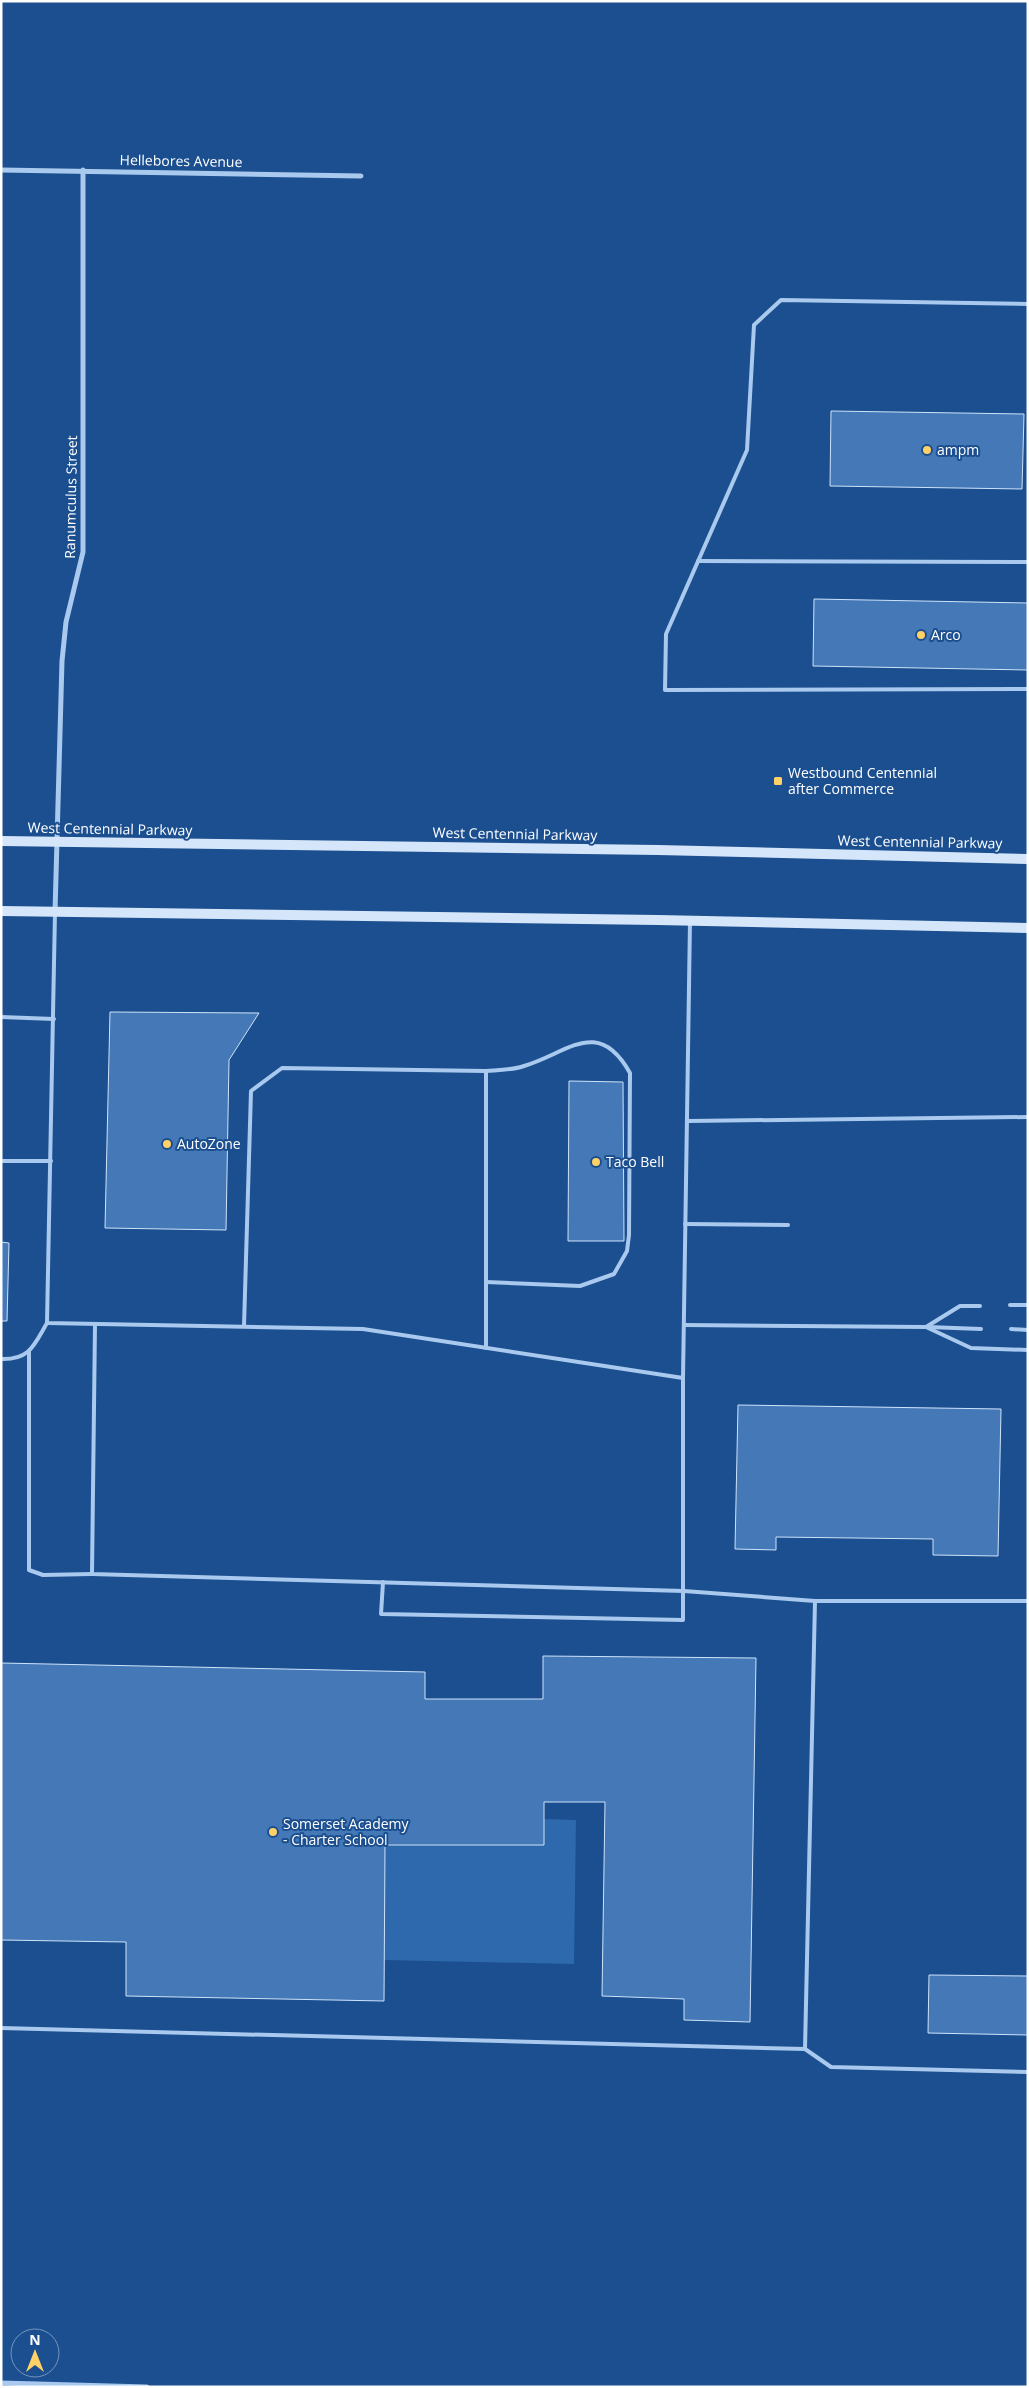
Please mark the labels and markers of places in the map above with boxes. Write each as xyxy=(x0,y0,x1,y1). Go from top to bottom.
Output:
place label: ampm xyxy=(937,440,979,459)
marker: ampm xyxy=(921,444,933,456)
place label: Arco xyxy=(931,625,961,644)
marker: Arco xyxy=(915,629,927,641)
place label: Westbound Centennial after Commerce xyxy=(788,763,937,798)
marker: Westbound Centennial after Commerce xyxy=(772,775,784,787)
place label: AutoZone xyxy=(177,1134,241,1153)
marker: AutoZone xyxy=(161,1138,173,1150)
place label: Taco Bell xyxy=(606,1152,664,1171)
marker: Taco Bell xyxy=(590,1156,602,1168)
place label: Somerset Academy - Charter School xyxy=(283,1814,410,1849)
marker: Somerset Academy - Charter School xyxy=(267,1826,279,1838)

